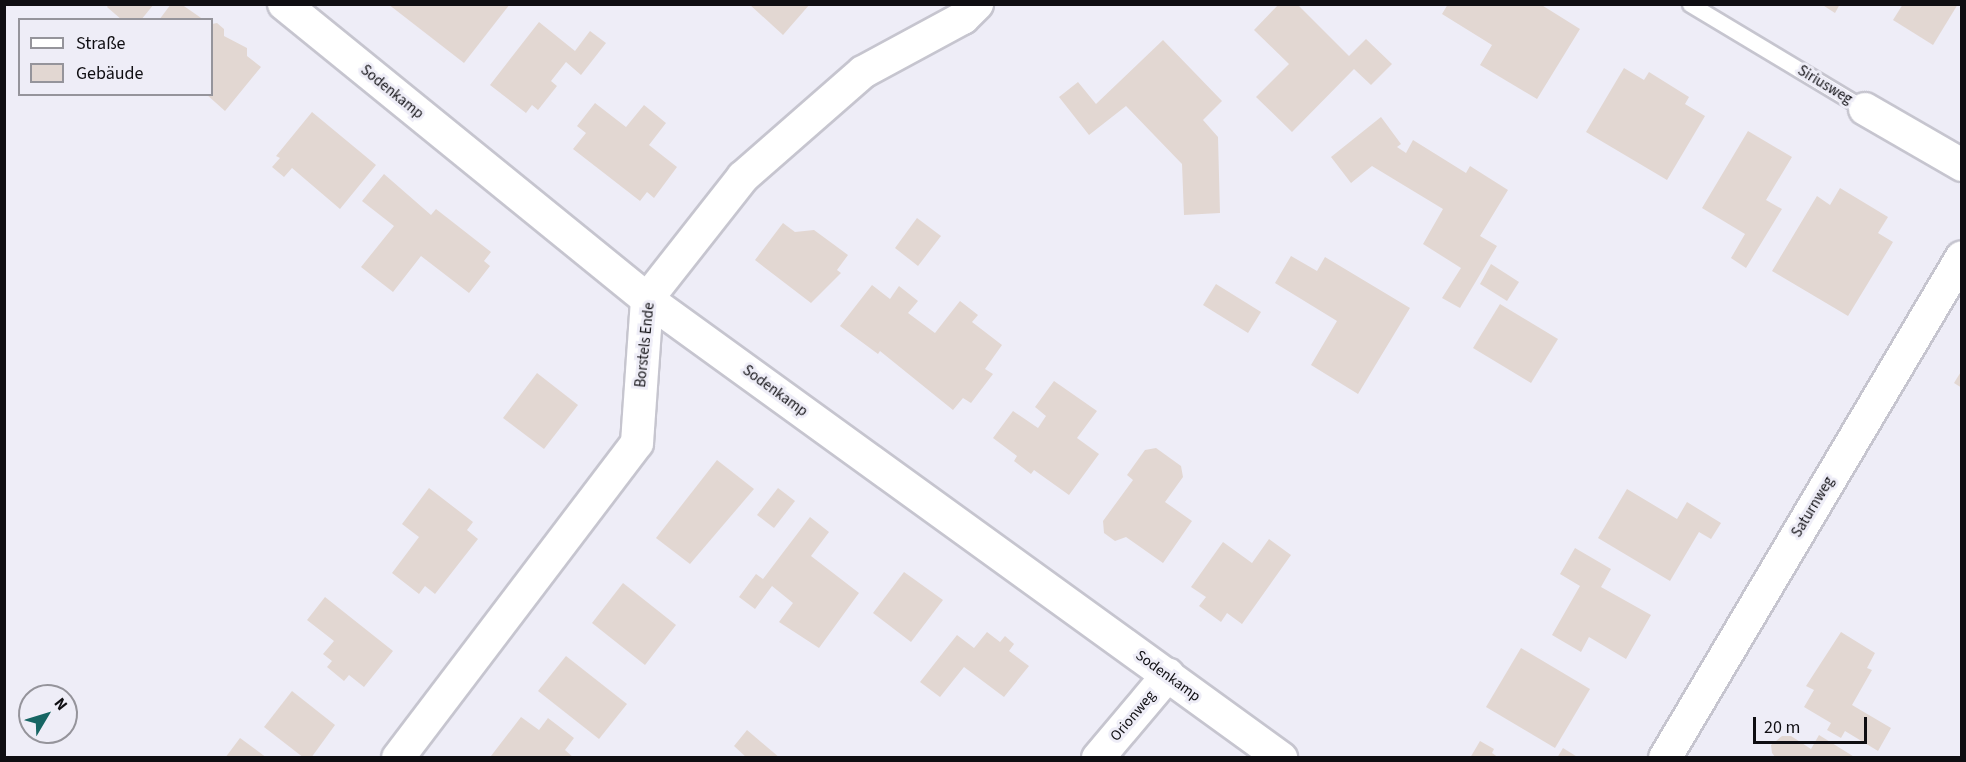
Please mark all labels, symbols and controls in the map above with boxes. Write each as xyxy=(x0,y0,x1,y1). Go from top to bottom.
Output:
legend xyxy=(18,18,213,96)
text: Straße xyxy=(76,31,125,56)
text: Gebäude xyxy=(76,61,144,86)
street label: Sodenkamp xyxy=(357,61,427,123)
street label: Siriusweg xyxy=(1794,62,1856,108)
street label: Borstels Ende xyxy=(632,302,658,388)
street label: Sodenkamp xyxy=(739,361,811,421)
street label: Saturnweg xyxy=(1788,473,1838,541)
street label: Sodenkamp xyxy=(1132,646,1204,706)
north arrow xyxy=(18,684,78,744)
street label: Orionweg xyxy=(1107,687,1159,745)
text: N xyxy=(49,693,73,715)
scale bar xyxy=(1756,705,1870,743)
text: 20 m xyxy=(1764,715,1800,740)

